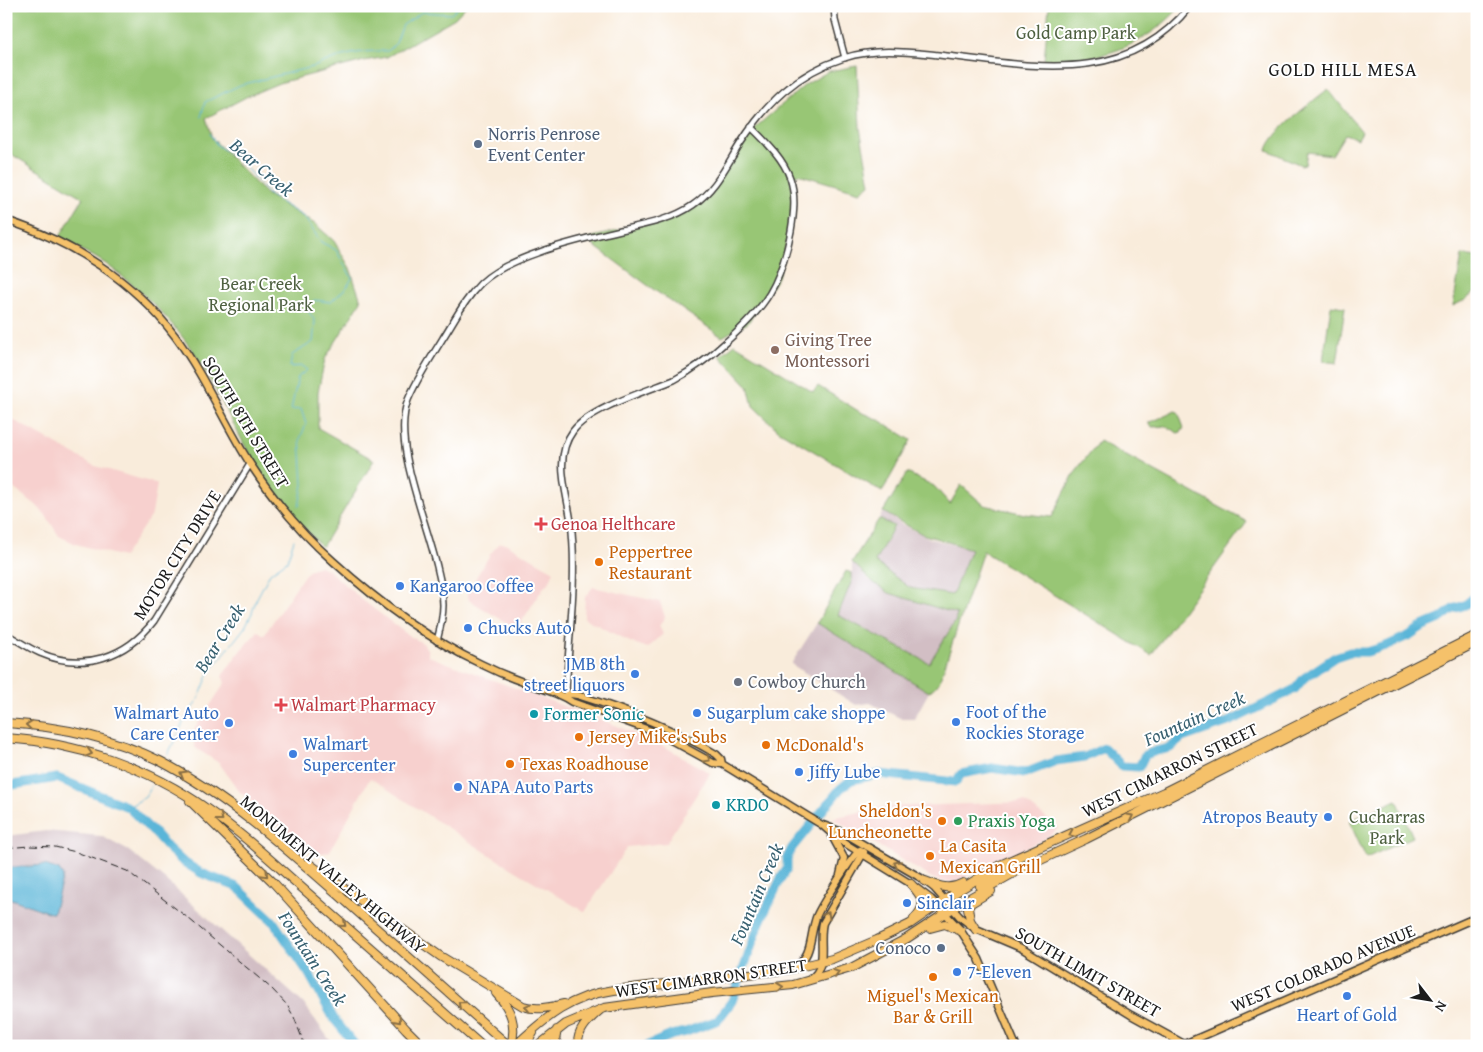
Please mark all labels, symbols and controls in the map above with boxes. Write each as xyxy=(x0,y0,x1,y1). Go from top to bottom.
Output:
park label: Gold Camp Park xyxy=(1016,19,1137,46)
district label: GOLD HILL MESA xyxy=(1269,55,1417,83)
place label: Norris Penrose Event Center xyxy=(488,120,600,168)
water label: Bear Creek xyxy=(223,131,300,203)
marker: Norris Penrose Event Center xyxy=(472,138,484,150)
park label: Bear Creek Regional Park xyxy=(209,270,314,318)
place label: Giving Tree Montessori xyxy=(785,326,872,374)
marker: Giving Tree Montessori xyxy=(769,344,781,356)
street label: SOUTH 8TH STREET xyxy=(196,351,297,493)
street label: MOTOR CITY DRIVE xyxy=(126,484,227,625)
place label: Genoa Helthcare xyxy=(551,510,676,537)
marker: Genoa Helthcare xyxy=(535,518,547,530)
place label: Peppertree Restaurant xyxy=(609,538,693,586)
marker: Peppertree Restaurant xyxy=(593,556,605,568)
place label: Kangaroo Coffee xyxy=(410,572,534,599)
marker: Kangaroo Coffee xyxy=(394,580,406,592)
water label: Bear Creek xyxy=(186,598,251,679)
place label: Chucks Auto xyxy=(478,614,572,641)
marker: Chucks Auto xyxy=(462,622,474,634)
place label: JMB 8th street liquors xyxy=(524,650,625,698)
marker: JMB 8th street liquors xyxy=(629,668,641,680)
place label: Cowboy Church xyxy=(748,668,866,695)
marker: Cowboy Church xyxy=(732,676,744,688)
water label: Fountain Creek xyxy=(1138,683,1249,753)
place label: Walmart Pharmacy xyxy=(291,691,436,718)
place label: Foot of the Rockies Storage xyxy=(966,698,1085,746)
place label: Walmart Auto Care Center xyxy=(114,699,220,747)
marker: Walmart Pharmacy xyxy=(275,699,287,711)
place label: Sugarplum cake shoppe xyxy=(707,699,886,726)
place label: Former Sonic xyxy=(544,700,644,727)
marker: Sugarplum cake shoppe xyxy=(691,707,703,719)
marker: Former Sonic xyxy=(528,708,540,720)
street label: WEST CIMARRON STREET xyxy=(1077,715,1263,824)
marker: Foot of the Rockies Storage xyxy=(950,716,962,728)
marker: Walmart Auto Care Center xyxy=(223,717,235,729)
one-way arrow xyxy=(25,719,33,730)
place label: Jersey Mike's Subs xyxy=(587,723,727,750)
place label: Walmart Supercenter xyxy=(303,730,396,778)
marker: Jersey Mike's Subs xyxy=(573,731,585,743)
place label: McDonald's xyxy=(776,731,864,758)
marker: McDonald's xyxy=(760,739,772,751)
one-way arrow xyxy=(84,747,93,758)
marker: Walmart Supercenter xyxy=(287,748,299,760)
place label: Texas Roadhouse xyxy=(520,750,649,777)
one-way arrow xyxy=(701,752,710,762)
marker: Texas Roadhouse xyxy=(504,758,516,770)
place label: Jiffy Lube xyxy=(807,758,880,785)
marker: Jiffy Lube xyxy=(793,766,805,778)
one-way arrow xyxy=(179,771,188,781)
place label: NAPA Auto Parts xyxy=(468,773,593,800)
marker: NAPA Auto Parts xyxy=(452,781,464,793)
street label: MONUMENT VALLEY HIGHWAY xyxy=(234,788,432,960)
place label: KRDO xyxy=(726,791,769,818)
place label: Sheldon's Luncheonette xyxy=(828,797,932,845)
marker: KRDO xyxy=(710,799,722,811)
place label: Atropos Beauty xyxy=(1202,803,1318,830)
park label: Cucharras Park xyxy=(1349,803,1425,851)
place label: Praxis Yoga xyxy=(968,807,1056,834)
marker: Atropos Beauty xyxy=(1322,811,1334,823)
one-way arrow xyxy=(214,813,223,821)
one-way arrow xyxy=(1125,813,1134,823)
marker: Sheldon's Luncheonette xyxy=(936,815,948,827)
marker: Praxis Yoga xyxy=(952,815,964,827)
one-way arrow xyxy=(1068,827,1077,838)
place label: La Casita Mexican Grill xyxy=(940,832,1041,880)
water label: Fountain Creek xyxy=(722,838,790,950)
marker: La Casita Mexican Grill xyxy=(924,850,936,862)
one-way arrow xyxy=(893,860,902,870)
one-way arrow xyxy=(259,868,268,877)
place label: Sinclair xyxy=(917,889,975,916)
marker: Sinclair xyxy=(901,897,913,909)
water label: Fountain Creek xyxy=(271,904,354,1011)
one-way arrow xyxy=(821,911,831,920)
street label: WEST COLORADO AVENUE xyxy=(1226,916,1419,1019)
one-way arrow xyxy=(338,918,347,927)
street label: SOUTH LIMIT STREET xyxy=(1011,919,1166,1024)
place label: Conoco xyxy=(876,934,931,961)
marker: Conoco xyxy=(935,942,947,954)
street label: WEST CIMARRON STREET xyxy=(613,951,808,1004)
place label: 7-Eleven xyxy=(967,958,1032,985)
marker: 7-Eleven xyxy=(951,966,963,978)
one-way arrow xyxy=(831,969,839,979)
marker: Miguel's Mexican Bar & Grill xyxy=(927,971,939,983)
north arrow xyxy=(1406,974,1456,1024)
one-way arrow xyxy=(776,982,784,993)
place label: Miguel's Mexican Bar & Grill xyxy=(867,982,999,1030)
marker: Heart of Gold xyxy=(1341,990,1353,1002)
text: N xyxy=(1430,998,1452,1016)
one-way arrow xyxy=(458,1000,467,1009)
place label: Heart of Gold xyxy=(1297,1001,1397,1028)
one-way arrow xyxy=(524,1002,533,1013)
one-way arrow xyxy=(392,1015,401,1024)

